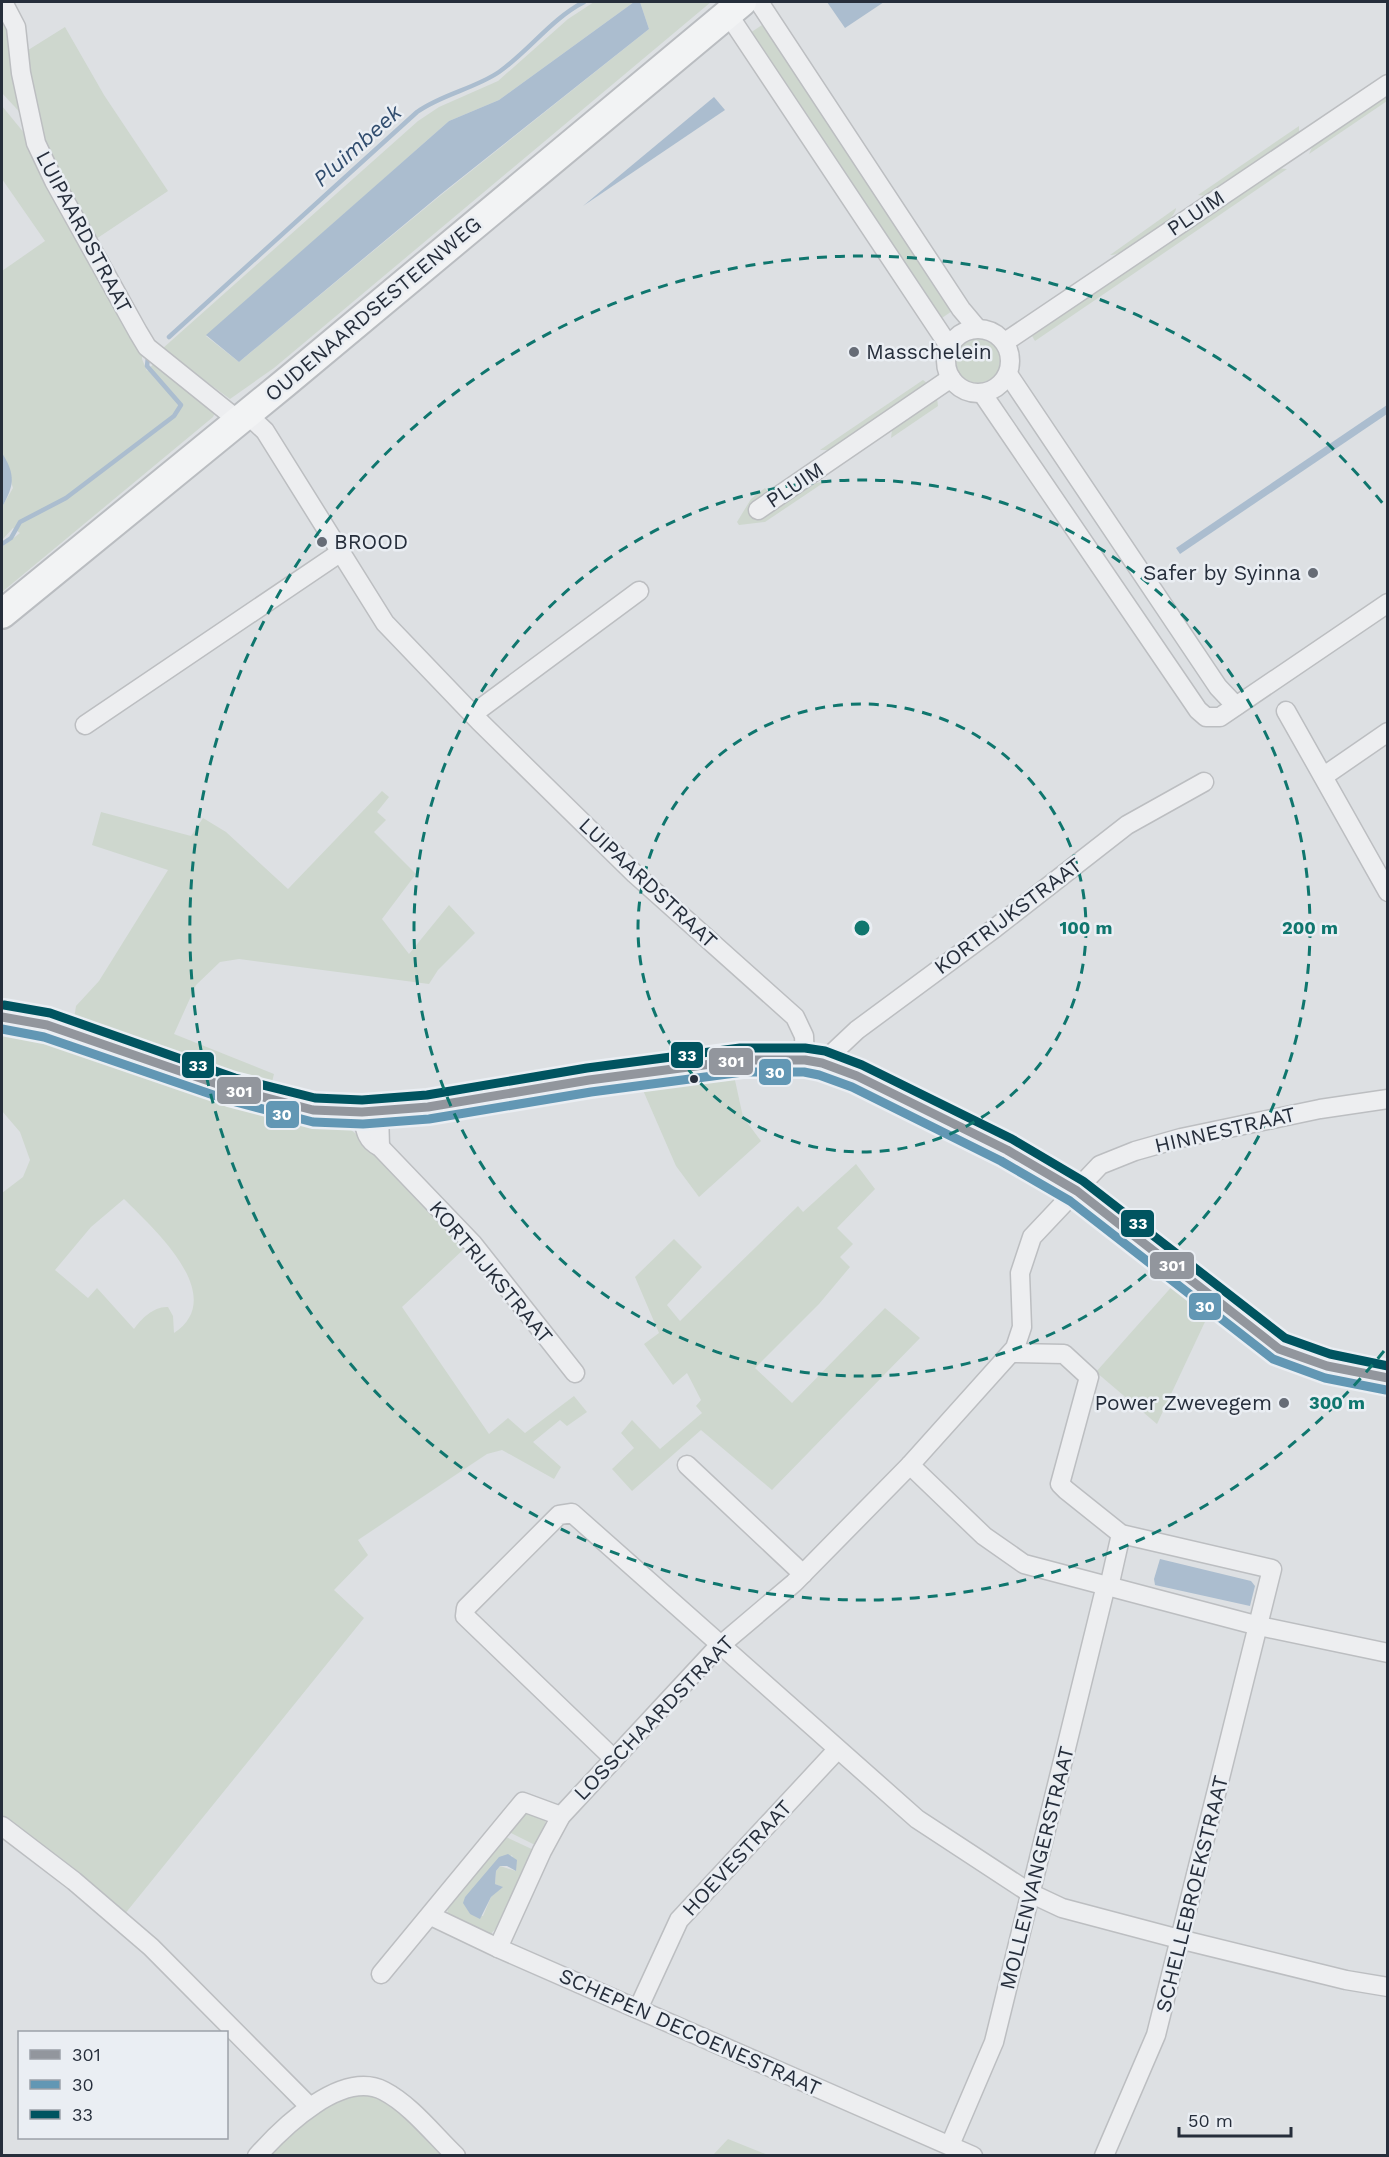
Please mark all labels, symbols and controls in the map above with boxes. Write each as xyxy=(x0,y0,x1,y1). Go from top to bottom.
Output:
water label: Pluimbeek xyxy=(308,99,407,191)
street label: LUIPAARDSTRAAT xyxy=(31,146,138,317)
street label: PLUIM xyxy=(1162,184,1229,241)
street label: OUDENAARDSESTEENWEG xyxy=(260,211,486,406)
place label: Masschelein xyxy=(866,339,992,364)
marker: Masschelein xyxy=(847,345,861,359)
street label: PLUIM xyxy=(761,456,828,513)
place label: BROOD xyxy=(334,529,408,554)
marker: BROOD xyxy=(315,535,329,549)
place label: Safer by Syinna xyxy=(1143,560,1301,585)
marker: Safer by Syinna xyxy=(1306,566,1320,580)
street label: LUIPAARDSTRAAT xyxy=(574,812,723,953)
street label: KORTRIJKSTRAAT xyxy=(929,852,1087,979)
text: 100 m xyxy=(1059,917,1113,938)
text: 200 m xyxy=(1282,917,1338,938)
centre of rings xyxy=(852,918,872,938)
line badge: 33 xyxy=(670,1041,704,1069)
text: 33 xyxy=(678,1046,696,1065)
line badge: 301 xyxy=(708,1047,754,1076)
line badge: 33 xyxy=(181,1051,215,1079)
text: 301 xyxy=(718,1052,744,1071)
text: 33 xyxy=(189,1056,207,1075)
line badge: 30 xyxy=(758,1058,792,1086)
text: 30 xyxy=(765,1063,785,1082)
unlabelled marker xyxy=(688,1073,700,1085)
line badge: 301 xyxy=(216,1076,262,1105)
text: 301 xyxy=(226,1082,252,1101)
line badge: 30 xyxy=(265,1100,300,1129)
street label: HINNESTRAAT xyxy=(1152,1101,1298,1158)
text: 30 xyxy=(272,1105,292,1124)
street label: KORTRIJKSTRAAT xyxy=(424,1195,559,1348)
line badge: 33 xyxy=(1120,1209,1155,1238)
text: 33 xyxy=(1129,1214,1147,1233)
line badge: 301 xyxy=(1149,1251,1195,1280)
text: 301 xyxy=(1159,1256,1185,1275)
line badge: 30 xyxy=(1188,1292,1222,1321)
text: 30 xyxy=(1195,1297,1215,1316)
place label: Power Zwevegem xyxy=(1094,1390,1272,1415)
text: 300 m xyxy=(1309,1392,1365,1413)
marker: Power Zwevegem xyxy=(1277,1396,1291,1410)
street label: LOSSCHAARDSTRAAT xyxy=(568,1630,739,1805)
street label: MOLLENVANGERSTRAAT xyxy=(994,1743,1079,1992)
street label: SCHELLEBROEKSTRAAT xyxy=(1150,1773,1233,2015)
street label: HOEVESTRAAT xyxy=(677,1794,797,1921)
street label: SCHEPEN DECOENESTRAAT xyxy=(555,1962,825,2101)
legend xyxy=(18,2031,228,2139)
text: 301 xyxy=(72,2044,101,2065)
text: 30 xyxy=(72,2074,94,2095)
scale bar xyxy=(1179,2100,1292,2138)
text: 33 xyxy=(72,2104,93,2125)
text: 50 m xyxy=(1188,2110,1233,2131)

